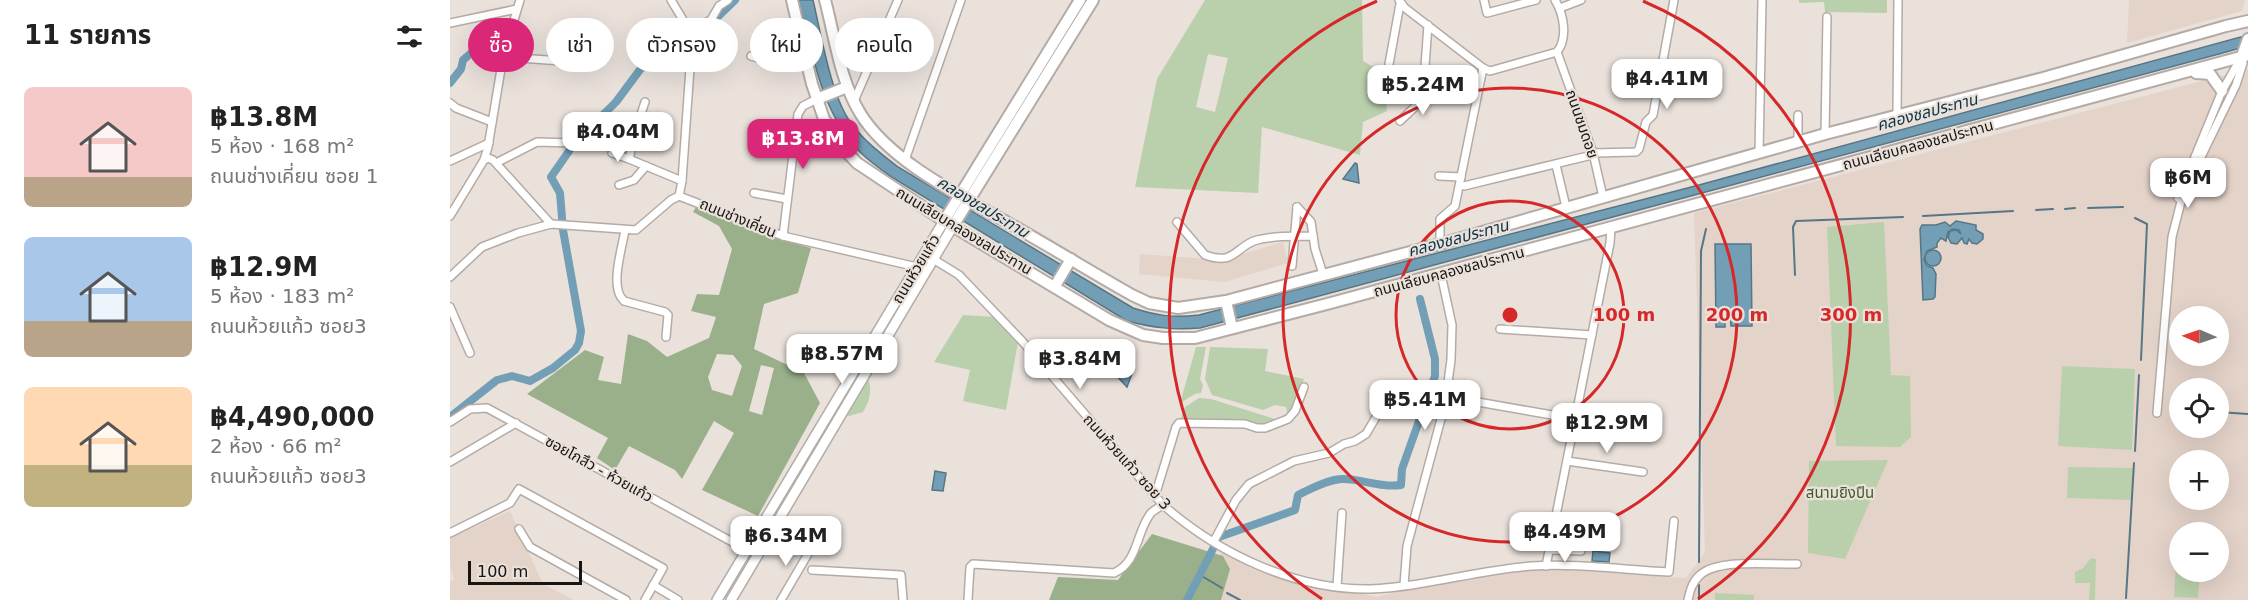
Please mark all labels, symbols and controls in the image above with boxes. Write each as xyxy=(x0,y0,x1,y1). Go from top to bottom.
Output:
chip: ซื้อ xyxy=(468,18,534,72)
chip: เช่า xyxy=(546,18,614,72)
chip: ตัวกรอง xyxy=(626,18,738,72)
chip: ใหม่ xyxy=(750,18,823,72)
chip: คอนโด xyxy=(835,18,934,72)
text: 11 รายการ xyxy=(24,20,151,50)
icon: filters xyxy=(393,20,426,53)
pin: ฿4.41M xyxy=(1618,59,1716,110)
pin: ฿5.24M xyxy=(1374,65,1472,116)
text: ฿4.41M xyxy=(1625,66,1709,90)
text: ฿5.24M xyxy=(1381,72,1465,96)
street label: ถนนชมดอย xyxy=(1562,87,1602,161)
water label: คลองชลประทาน xyxy=(1874,89,1981,135)
text: ฿13.8M xyxy=(210,102,318,132)
icon: home xyxy=(72,111,144,183)
pin: ฿4.04M xyxy=(569,112,667,163)
street label: ถนนเลียบคลองชลประทาน xyxy=(1841,116,1995,174)
text: ฿4.04M xyxy=(576,119,660,143)
pin: ฿13.8M xyxy=(754,119,852,170)
text: ฿13.8M xyxy=(761,126,845,150)
text: 5 ห้อง · 168 m² xyxy=(210,134,354,158)
pin: ฿6M xyxy=(2159,158,2217,209)
text: ถนนช่างเคี่ยน ซอย 1 xyxy=(210,164,378,188)
text: ฿6M xyxy=(2164,165,2212,189)
water label: คลองชลประทาน xyxy=(934,172,1033,242)
street label: ถนนเลียบคลองชลประทาน xyxy=(893,183,1035,279)
street label: ถนนช่างเคี่ยน xyxy=(697,193,780,242)
water label: คลองชลประทาน xyxy=(1405,215,1512,261)
street label: ถนนห้วยแก้ว xyxy=(888,231,944,307)
street label: ถนนเลียบคลองชลประทาน xyxy=(1372,243,1526,301)
text: ฿12.9M xyxy=(210,252,318,282)
icon: home xyxy=(72,261,144,333)
text: 5 ห้อง · 183 m² xyxy=(210,284,354,308)
text: 100 m xyxy=(1593,304,1655,325)
text: 200 m xyxy=(1706,304,1768,325)
text: 300 m xyxy=(1820,304,1882,325)
centre of rings xyxy=(1500,305,1520,325)
north arrow xyxy=(2169,306,2229,366)
map controls xyxy=(2169,306,2229,582)
text: ถนนห้วยแก้ว ซอย3 xyxy=(210,314,367,338)
pin: ฿8.57M xyxy=(793,334,891,385)
pin: ฿3.84M xyxy=(1031,339,1129,390)
text: ฿8.57M xyxy=(800,341,884,365)
text: ฿3.84M xyxy=(1038,346,1122,370)
button: locate xyxy=(2169,378,2229,438)
pin: ฿5.41M xyxy=(1376,380,1474,431)
text: ฿5.41M xyxy=(1383,387,1467,411)
text: ฿4,490,000 xyxy=(210,402,374,432)
pin: ฿12.9M xyxy=(1558,403,1656,454)
text: ฿12.9M xyxy=(1565,410,1649,434)
icon: home xyxy=(72,411,144,483)
street label: ถนนห้วยแก้ว ซอย 3 xyxy=(1079,411,1175,513)
street label: ซอยโกสึว - ห้วยแก้ว xyxy=(542,432,656,506)
text: 2 ห้อง · 66 m² xyxy=(210,434,341,458)
button: + xyxy=(2169,450,2229,510)
text: ถนนห้วยแก้ว ซอย3 xyxy=(210,464,367,488)
park label: สนามยิงปืน xyxy=(1806,484,1874,502)
pin: ฿4.49M xyxy=(1516,512,1614,563)
pin: ฿6.34M xyxy=(737,516,835,567)
text: ฿4.49M xyxy=(1523,519,1607,543)
button: − xyxy=(2169,522,2229,582)
text: ฿6.34M xyxy=(744,523,828,547)
scale bar xyxy=(468,558,582,586)
text: 100 m xyxy=(477,562,528,581)

